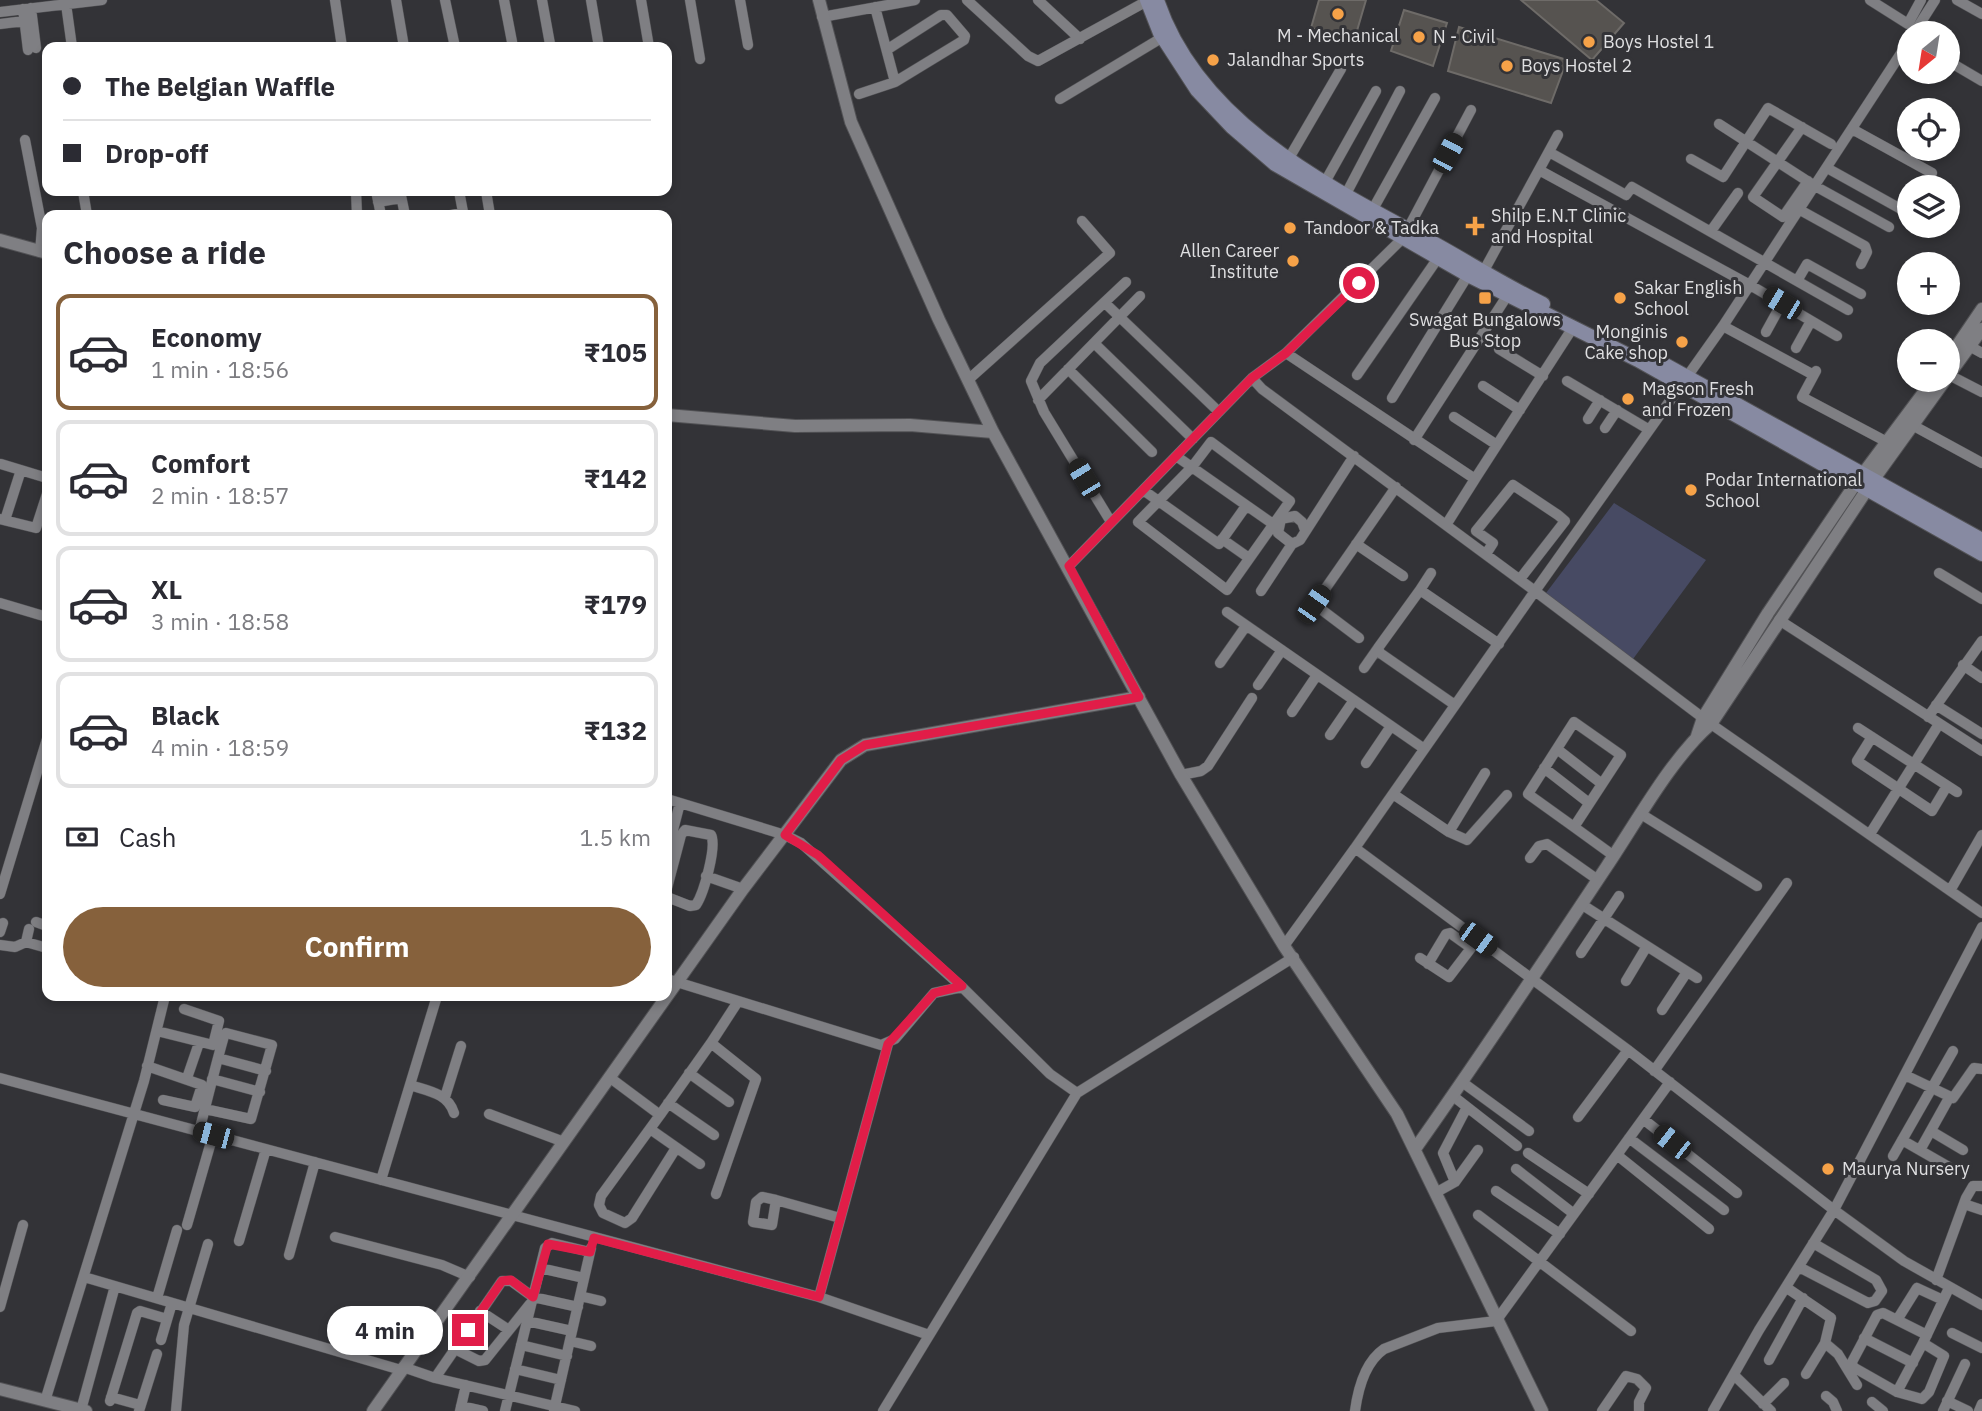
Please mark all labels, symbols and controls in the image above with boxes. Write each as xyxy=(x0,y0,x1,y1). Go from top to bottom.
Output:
marker: M - Mechanical xyxy=(1330,6,1346,22)
north arrow xyxy=(1897,21,1960,84)
map controls xyxy=(1897,21,1960,392)
place label: M - Mechanical xyxy=(1277,24,1399,47)
place label: N - Civil xyxy=(1433,25,1495,48)
marker: N - Civil xyxy=(1411,29,1427,45)
place label: Boys Hostel 1 xyxy=(1603,30,1714,53)
marker: Boys Hostel 1 xyxy=(1581,34,1597,50)
place label: Jalandhar Sports xyxy=(1227,48,1364,71)
marker: Jalandhar Sports xyxy=(1205,52,1221,68)
place label: Boys Hostel 2 xyxy=(1521,54,1632,77)
marker: Boys Hostel 2 xyxy=(1499,58,1515,74)
text: The Belgian Waffle xyxy=(105,69,335,103)
button: locate xyxy=(1897,98,1960,161)
car xyxy=(1429,130,1468,176)
text: Drop-off xyxy=(105,136,208,170)
button: layers xyxy=(1897,175,1960,238)
place label: Shilp E.N.T Clinic and Hospital xyxy=(1491,204,1626,248)
place label: Tandoor & Tadka xyxy=(1304,216,1440,239)
marker: Shilp E.N.T Clinic and Hospital xyxy=(1465,216,1485,236)
marker: Tandoor & Tadka xyxy=(1282,220,1298,236)
text: Choose a ride xyxy=(63,231,266,273)
place label: Allen Career Institute xyxy=(1180,239,1279,283)
button: + xyxy=(1897,252,1960,315)
marker: Allen Career Institute xyxy=(1285,253,1301,269)
route start xyxy=(1343,267,1375,299)
place label: Sakar English School xyxy=(1634,276,1743,320)
car xyxy=(1759,283,1806,323)
marker: Swagat Bungalows Bus Stop xyxy=(1477,290,1493,306)
marker: Sakar English School xyxy=(1612,290,1628,306)
place label: Swagat Bungalows Bus Stop xyxy=(1409,308,1561,352)
text: Economy xyxy=(151,320,262,354)
place label: Monginis Cake shop xyxy=(1584,320,1668,364)
icon: car xyxy=(67,321,130,384)
button: − xyxy=(1897,329,1960,392)
marker: Monginis Cake shop xyxy=(1674,334,1690,350)
text: ₹105 xyxy=(584,335,647,369)
text: 1 min · 18:56 xyxy=(151,354,289,384)
place label: Magson Fresh and Frozen xyxy=(1642,377,1754,421)
marker: Magson Fresh and Frozen xyxy=(1620,391,1636,407)
text: Comfort xyxy=(151,446,250,480)
icon: car xyxy=(67,447,130,510)
car xyxy=(1065,455,1104,501)
text: ₹142 xyxy=(584,461,647,495)
place label: Podar International School xyxy=(1705,468,1862,512)
text: 2 min · 18:57 xyxy=(151,480,289,510)
marker: Podar International School xyxy=(1683,482,1699,498)
text: XL xyxy=(151,572,182,606)
icon: car xyxy=(67,573,130,636)
car xyxy=(1294,581,1335,627)
text: ₹179 xyxy=(584,587,647,621)
text: 3 min · 18:58 xyxy=(151,606,289,636)
text: Black xyxy=(151,698,219,732)
icon: car xyxy=(67,699,130,762)
text: ₹132 xyxy=(584,713,647,747)
text: 4 min · 18:59 xyxy=(151,732,289,762)
icon: cash xyxy=(63,818,101,856)
text: Cash xyxy=(119,820,176,854)
text: 1.5 km xyxy=(580,822,651,852)
button: Confirm xyxy=(63,907,651,987)
car xyxy=(1455,918,1502,960)
car xyxy=(190,1119,237,1151)
car xyxy=(1649,1121,1696,1163)
place label: Maurya Nursery xyxy=(1842,1157,1970,1180)
marker: Maurya Nursery xyxy=(1820,1161,1836,1177)
callout: 4 min xyxy=(328,1306,444,1354)
route end xyxy=(452,1314,484,1346)
text: 4 min xyxy=(355,1315,415,1345)

